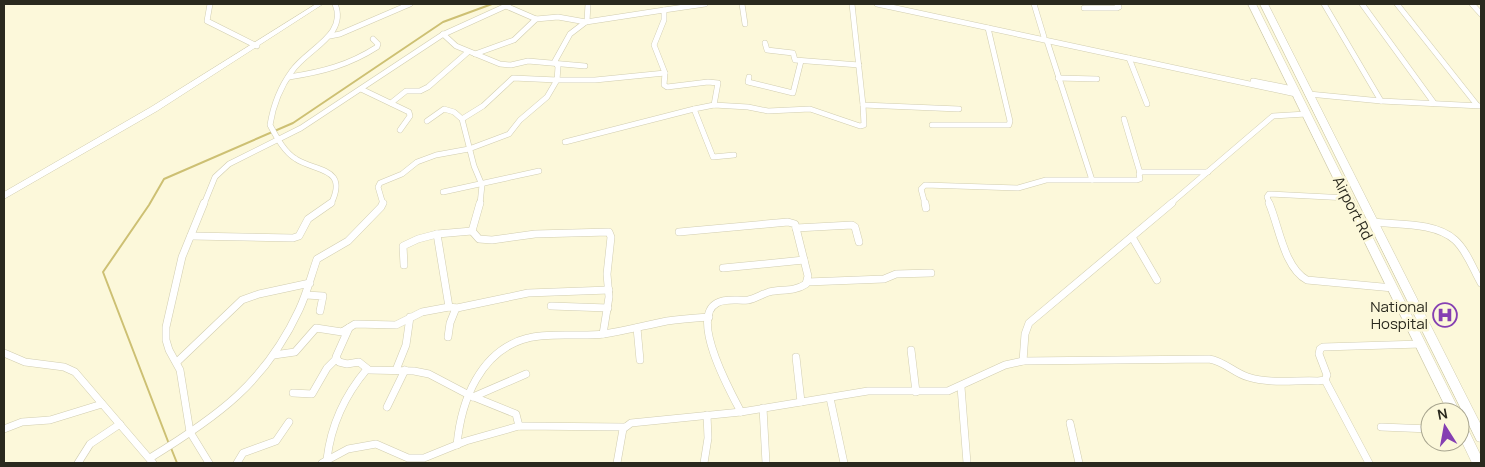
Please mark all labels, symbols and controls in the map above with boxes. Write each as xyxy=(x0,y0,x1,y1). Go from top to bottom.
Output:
street label: Airport Rd xyxy=(1328,173,1378,243)
place label: National Hospital xyxy=(1370,296,1428,334)
hospital icon: National Hospital xyxy=(1432,302,1458,328)
north arrow xyxy=(1420,402,1470,452)
text: N xyxy=(1436,403,1449,424)

